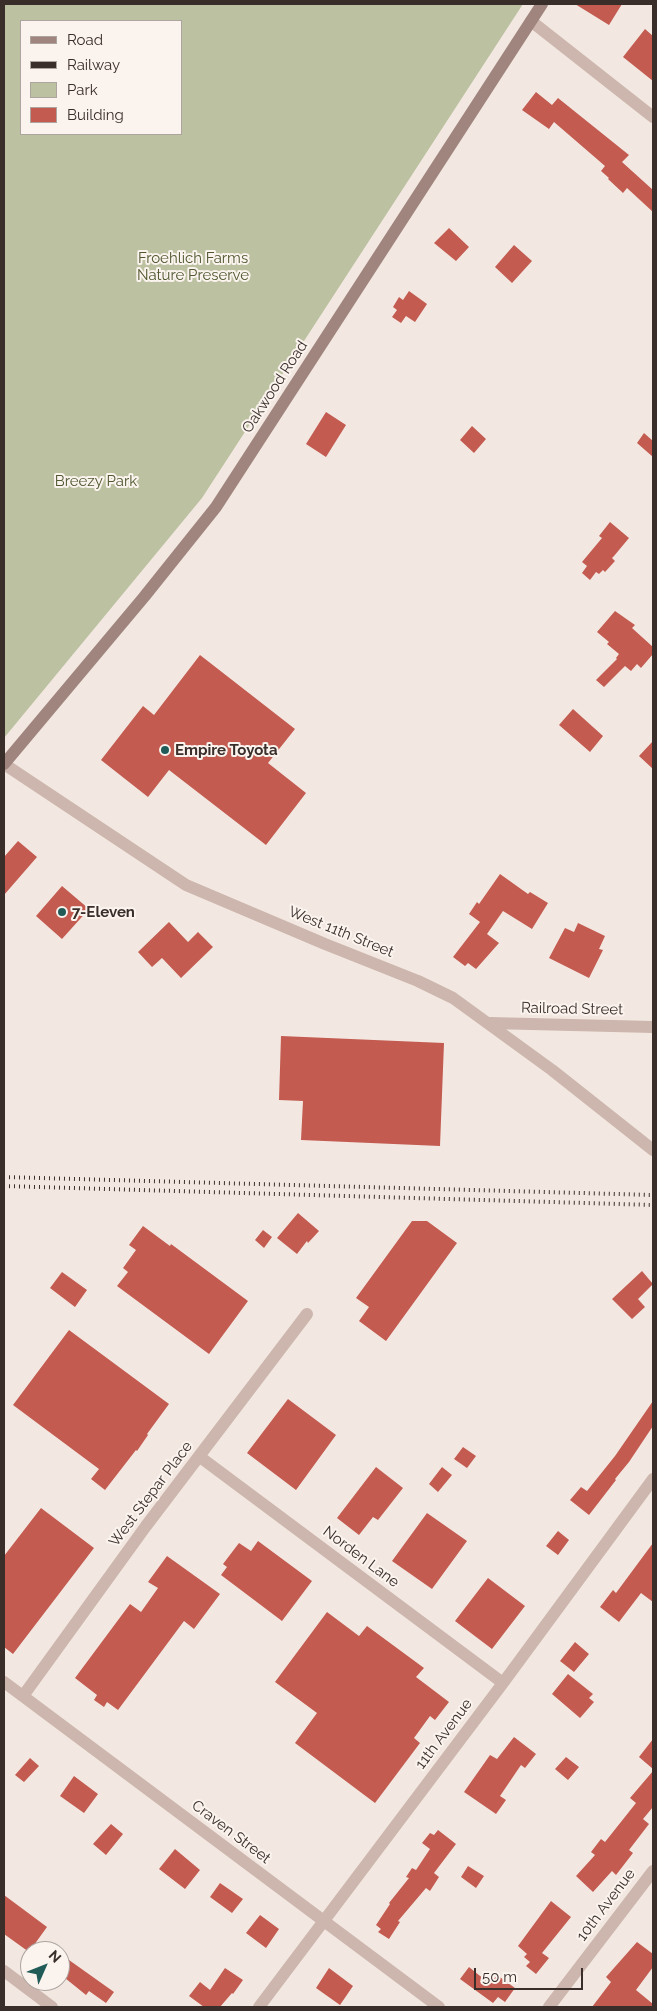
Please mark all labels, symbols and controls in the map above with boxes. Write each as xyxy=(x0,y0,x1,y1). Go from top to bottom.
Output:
legend xyxy=(20,20,182,135)
text: Road xyxy=(67,31,103,49)
text: Railway xyxy=(67,56,120,74)
text: Park xyxy=(67,81,98,99)
text: Building xyxy=(67,106,124,124)
park label: Froehlich Farms Nature Preserve xyxy=(137,249,249,284)
street label: Oakwood Road xyxy=(239,338,311,436)
park label: Breezy Park xyxy=(55,472,137,490)
place label: Empire Toyota xyxy=(175,741,277,759)
marker: Empire Toyota xyxy=(159,744,171,756)
place label: 7-Eleven xyxy=(72,903,135,921)
street label: West 11th Street xyxy=(286,903,396,961)
marker: 7-Eleven xyxy=(56,906,68,918)
street label: Railroad Street xyxy=(521,999,623,1019)
street label: West Stepar Place xyxy=(105,1438,197,1550)
street label: Norden Lane xyxy=(319,1523,403,1591)
street label: 11th Avenue xyxy=(412,1695,476,1773)
street label: Craven Street xyxy=(188,1796,274,1868)
street label: 10th Avenue xyxy=(573,1865,639,1945)
north arrow xyxy=(20,1941,70,1991)
text: N xyxy=(46,1947,65,1966)
scale bar xyxy=(477,1958,586,1990)
text: 50 m xyxy=(482,1968,517,1986)

